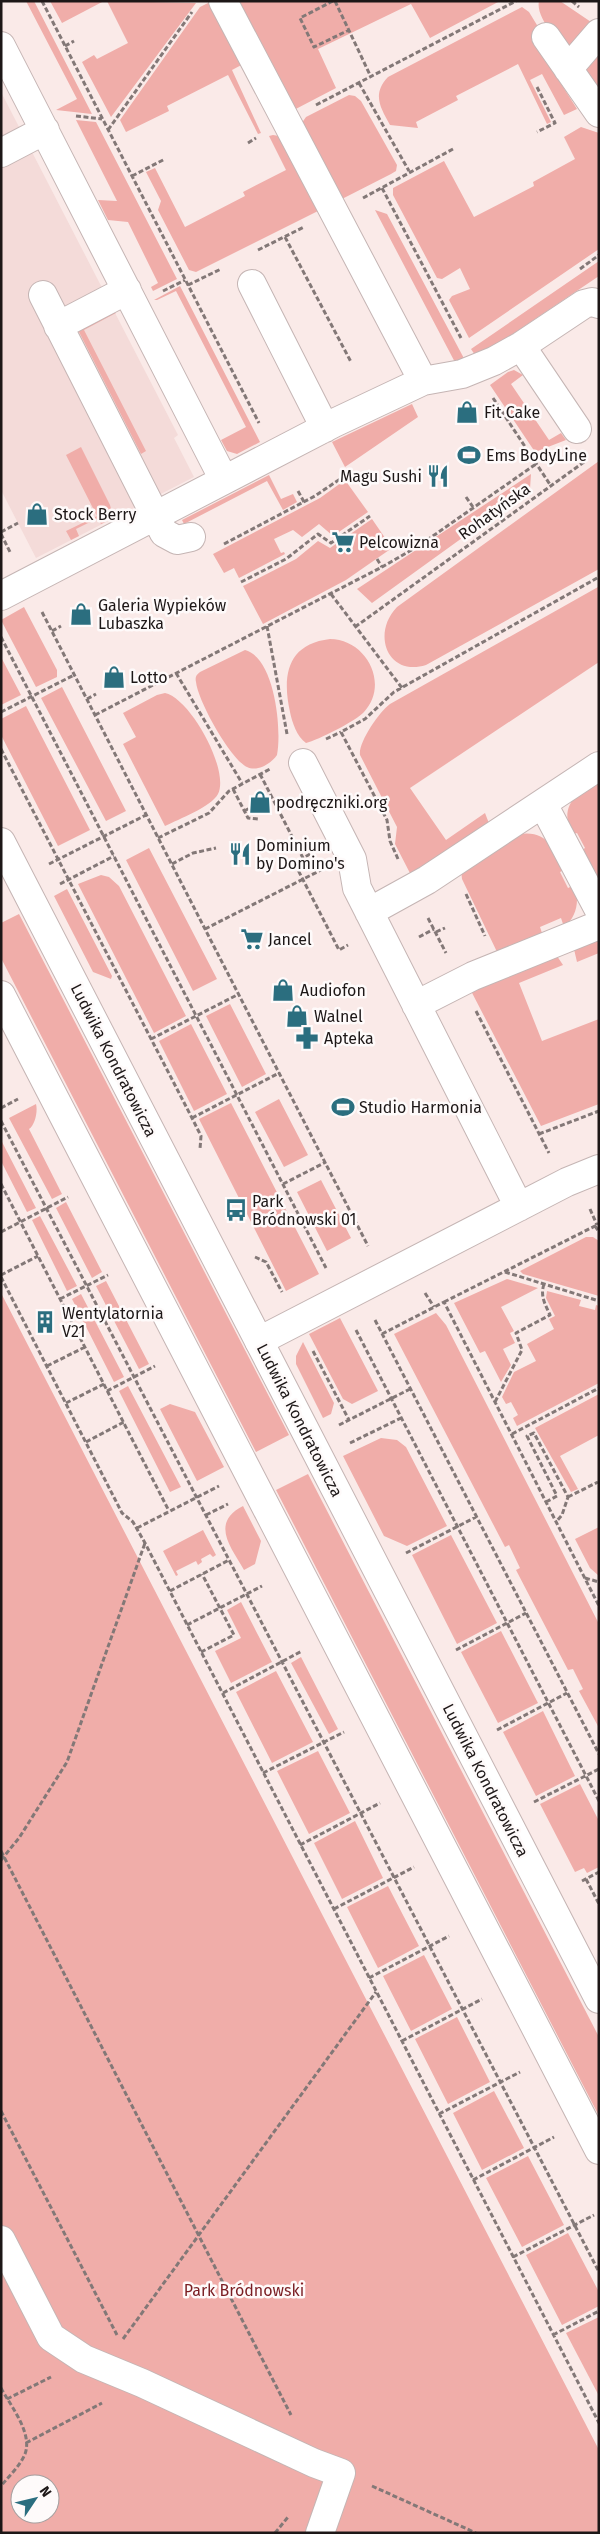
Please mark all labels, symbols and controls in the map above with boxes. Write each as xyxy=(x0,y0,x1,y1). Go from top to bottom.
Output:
shop icon: Fit Cake xyxy=(454,399,480,425)
place label: Fit Cake xyxy=(484,403,540,422)
sports icon: Ems BodyLine xyxy=(456,442,482,468)
place label: Ems BodyLine xyxy=(486,446,587,465)
restaurant icon: Magu Sushi xyxy=(425,463,451,489)
place label: Magu Sushi xyxy=(340,467,422,486)
street label: Rohatyńska xyxy=(455,479,534,544)
shop icon: Stock Berry xyxy=(24,501,50,527)
place label: Stock Berry xyxy=(54,505,136,524)
supermarket icon: Pelcowizna xyxy=(330,529,356,555)
place label: Pelcowizna xyxy=(359,533,439,552)
place label: Galeria Wypieków Lubaszka xyxy=(98,596,227,633)
shop icon: Galeria Wypieków Lubaszka xyxy=(68,601,94,627)
shop icon: Lotto xyxy=(101,664,127,690)
place label: Lotto xyxy=(130,668,168,687)
shop icon: podręczniki.org xyxy=(247,789,273,815)
place label: podręczniki.org xyxy=(276,793,388,812)
place label: Dominium by Domino's xyxy=(256,836,345,873)
restaurant icon: Dominium by Domino's xyxy=(227,841,253,867)
supermarket icon: Jancel xyxy=(239,926,265,952)
place label: Jancel xyxy=(268,930,312,949)
shop icon: Audiofon xyxy=(270,977,296,1003)
street label: Ludwika Kondratowicza xyxy=(67,981,160,1140)
place label: Audiofon xyxy=(300,981,366,1000)
shop icon: Walnel xyxy=(284,1003,310,1029)
place label: Walnel xyxy=(314,1007,363,1026)
pharmacy icon: Apteka xyxy=(294,1025,320,1051)
place label: Apteka xyxy=(324,1029,374,1048)
sports icon: Studio Harmonia xyxy=(330,1094,356,1120)
place label: Studio Harmonia xyxy=(359,1098,482,1117)
place label: Park Bródnowski 01 xyxy=(252,1192,356,1229)
bus stop icon: Park Bródnowski 01 xyxy=(223,1197,249,1223)
place label: Wentylatornia V21 xyxy=(62,1304,164,1341)
building icon: Wentylatornia V21 xyxy=(32,1309,58,1335)
street label: Ludwika Kondratowicza xyxy=(253,1341,346,1500)
street label: Ludwika Kondratowicza xyxy=(439,1701,532,1860)
park label: Park Bródnowski xyxy=(184,2281,304,2300)
north arrow xyxy=(10,2474,60,2524)
text: N xyxy=(36,2483,55,2501)

